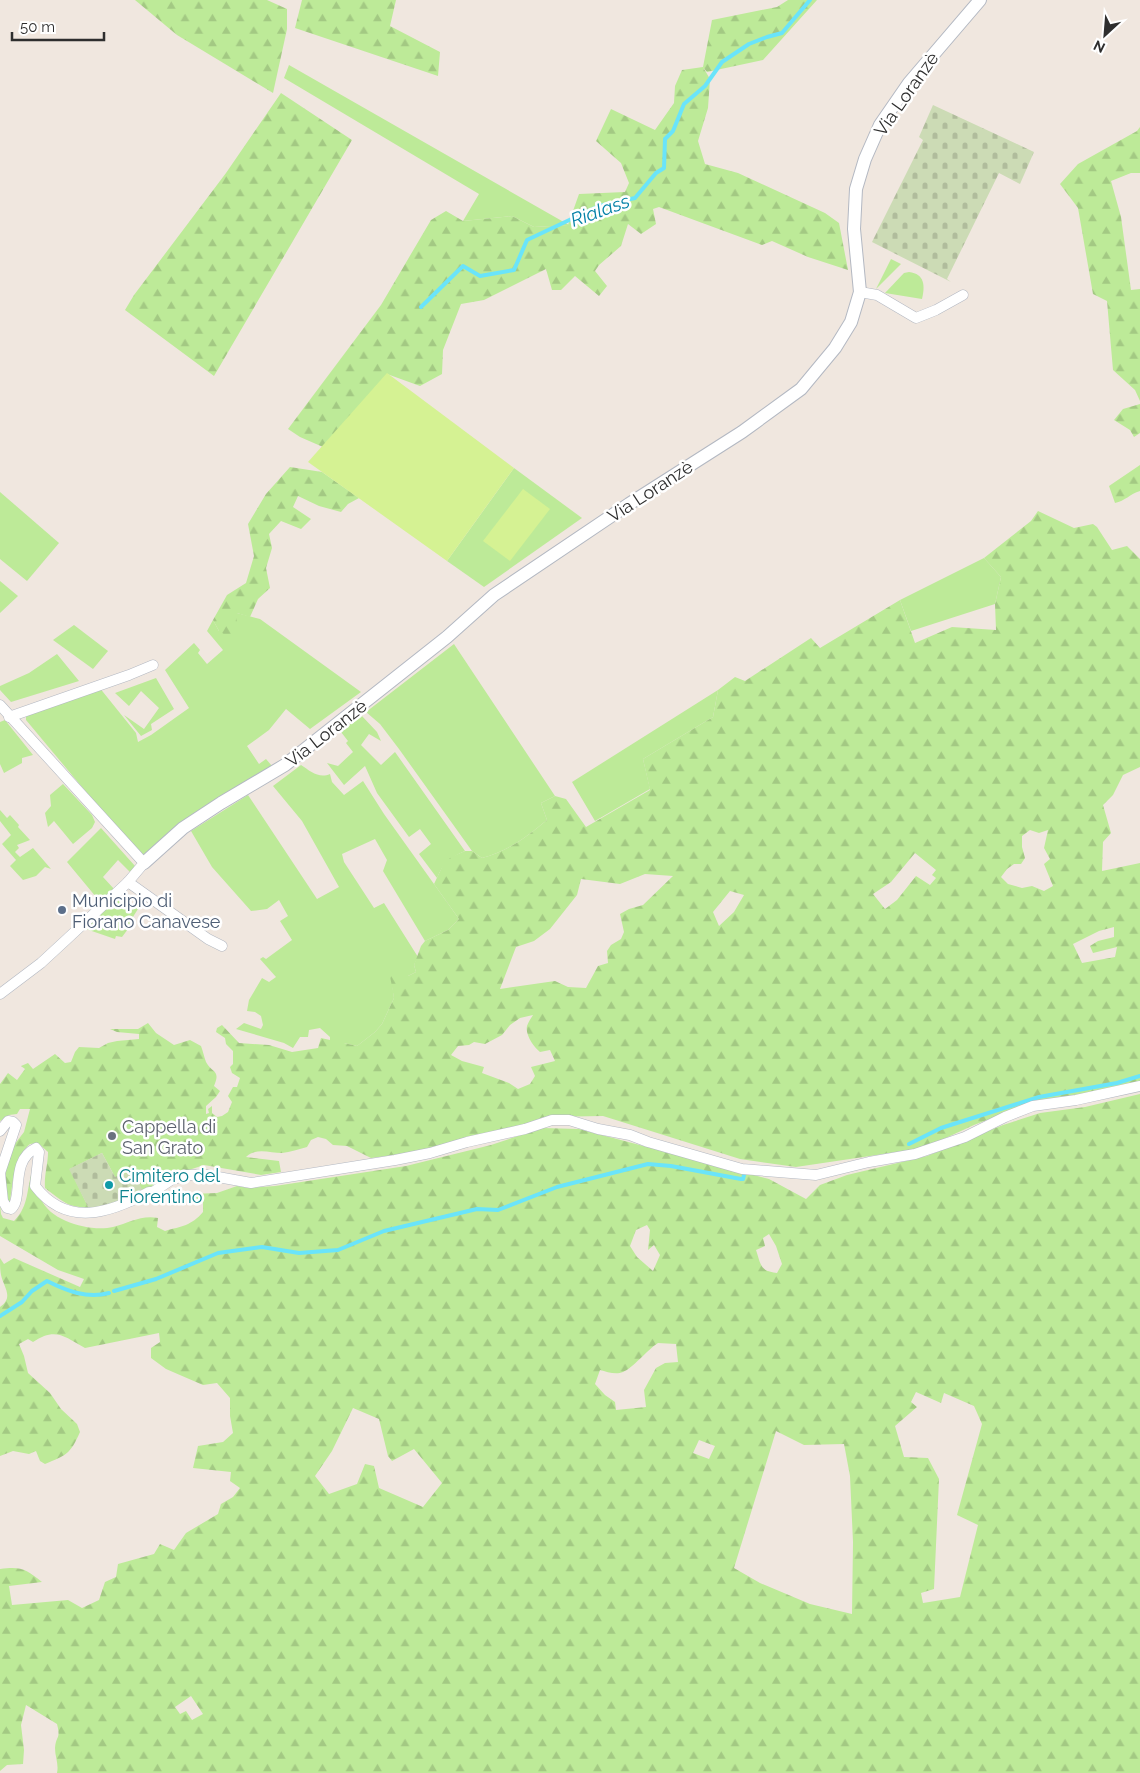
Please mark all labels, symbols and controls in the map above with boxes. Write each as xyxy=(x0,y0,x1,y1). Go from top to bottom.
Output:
scale bar xyxy=(12,10,105,42)
north arrow xyxy=(1080,10,1130,60)
text: 50 m xyxy=(20,18,55,36)
text: N xyxy=(1091,37,1108,56)
street label: Via Loranzè xyxy=(869,48,943,140)
water label: Rialass xyxy=(567,189,633,231)
street label: Via Loranzè xyxy=(603,455,697,526)
street label: Via Loranzè xyxy=(281,694,371,771)
place label: Municipio di Fiorano Canavese xyxy=(72,890,221,932)
marker: Municipio di Fiorano Canavese xyxy=(56,904,68,916)
place label: Cappella di San Grato xyxy=(122,1116,216,1158)
marker: Cappella di San Grato xyxy=(106,1130,118,1142)
place label: Cimitero del Fiorentino xyxy=(119,1165,220,1207)
marker: Cimitero del Fiorentino xyxy=(103,1179,115,1191)

